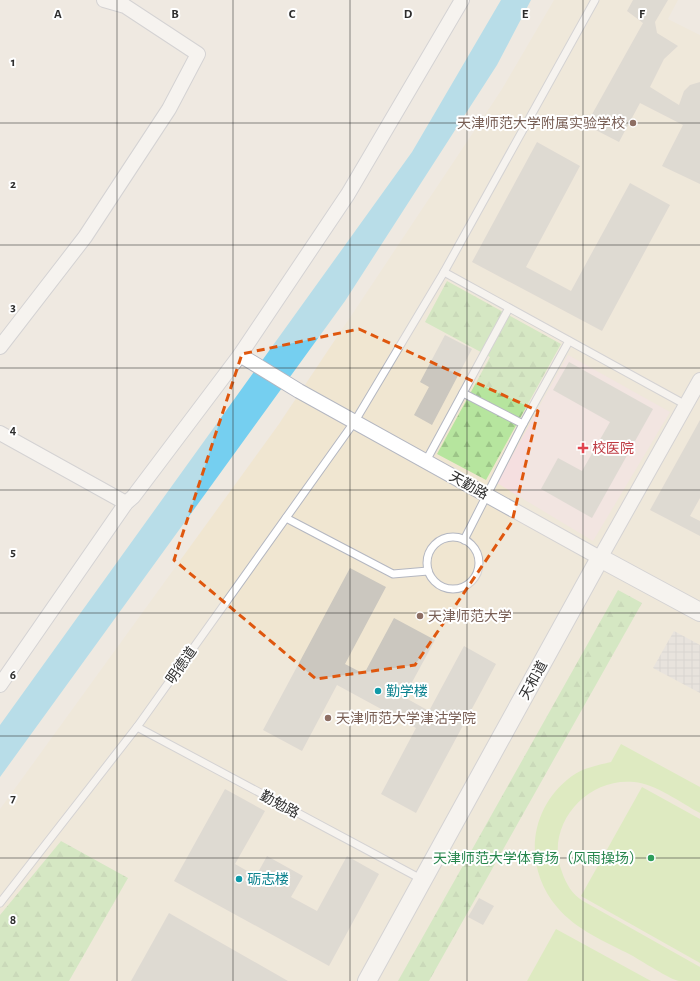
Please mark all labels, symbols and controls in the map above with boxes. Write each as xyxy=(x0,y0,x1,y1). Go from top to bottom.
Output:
text: A xyxy=(54,8,62,21)
text: B xyxy=(171,8,179,21)
text: C xyxy=(289,8,296,21)
text: D xyxy=(404,8,413,21)
text: E xyxy=(522,8,529,21)
text: F xyxy=(639,8,646,21)
text: 1 xyxy=(11,56,15,69)
place label: 天津师范大学附属实验学校 xyxy=(457,115,625,131)
marker: 天津师范大学附属实验学校 xyxy=(628,118,638,128)
text: 2 xyxy=(10,178,16,191)
text: 3 xyxy=(10,301,16,314)
text: 4 xyxy=(10,424,17,437)
place label: 校医院 xyxy=(592,440,634,456)
marker: 校医院 xyxy=(577,442,589,454)
street label: 天勤路 xyxy=(447,469,491,502)
text: 5 xyxy=(10,546,16,559)
place label: 天津师范大学 xyxy=(428,609,512,624)
marker: 天津师范大学 xyxy=(415,611,425,621)
street label: 明德道 xyxy=(162,643,200,687)
street label: 天和道 xyxy=(517,658,550,702)
text: 6 xyxy=(10,669,16,682)
place label: 勤学楼 xyxy=(386,684,428,699)
marker: 勤学楼 xyxy=(373,686,383,696)
place label: 天津师范大学津沽学院 xyxy=(336,711,476,726)
marker: 天津师范大学津沽学院 xyxy=(323,713,333,723)
street label: 勤勉路 xyxy=(258,787,302,821)
text: 7 xyxy=(10,792,16,805)
place label: 天津师范大学体育场（风雨操场） xyxy=(433,851,643,866)
marker: 天津师范大学体育场（风雨操场） xyxy=(646,853,656,863)
place label: 砺志楼 xyxy=(247,872,289,887)
marker: 砺志楼 xyxy=(234,874,244,884)
text: 8 xyxy=(10,914,16,927)

